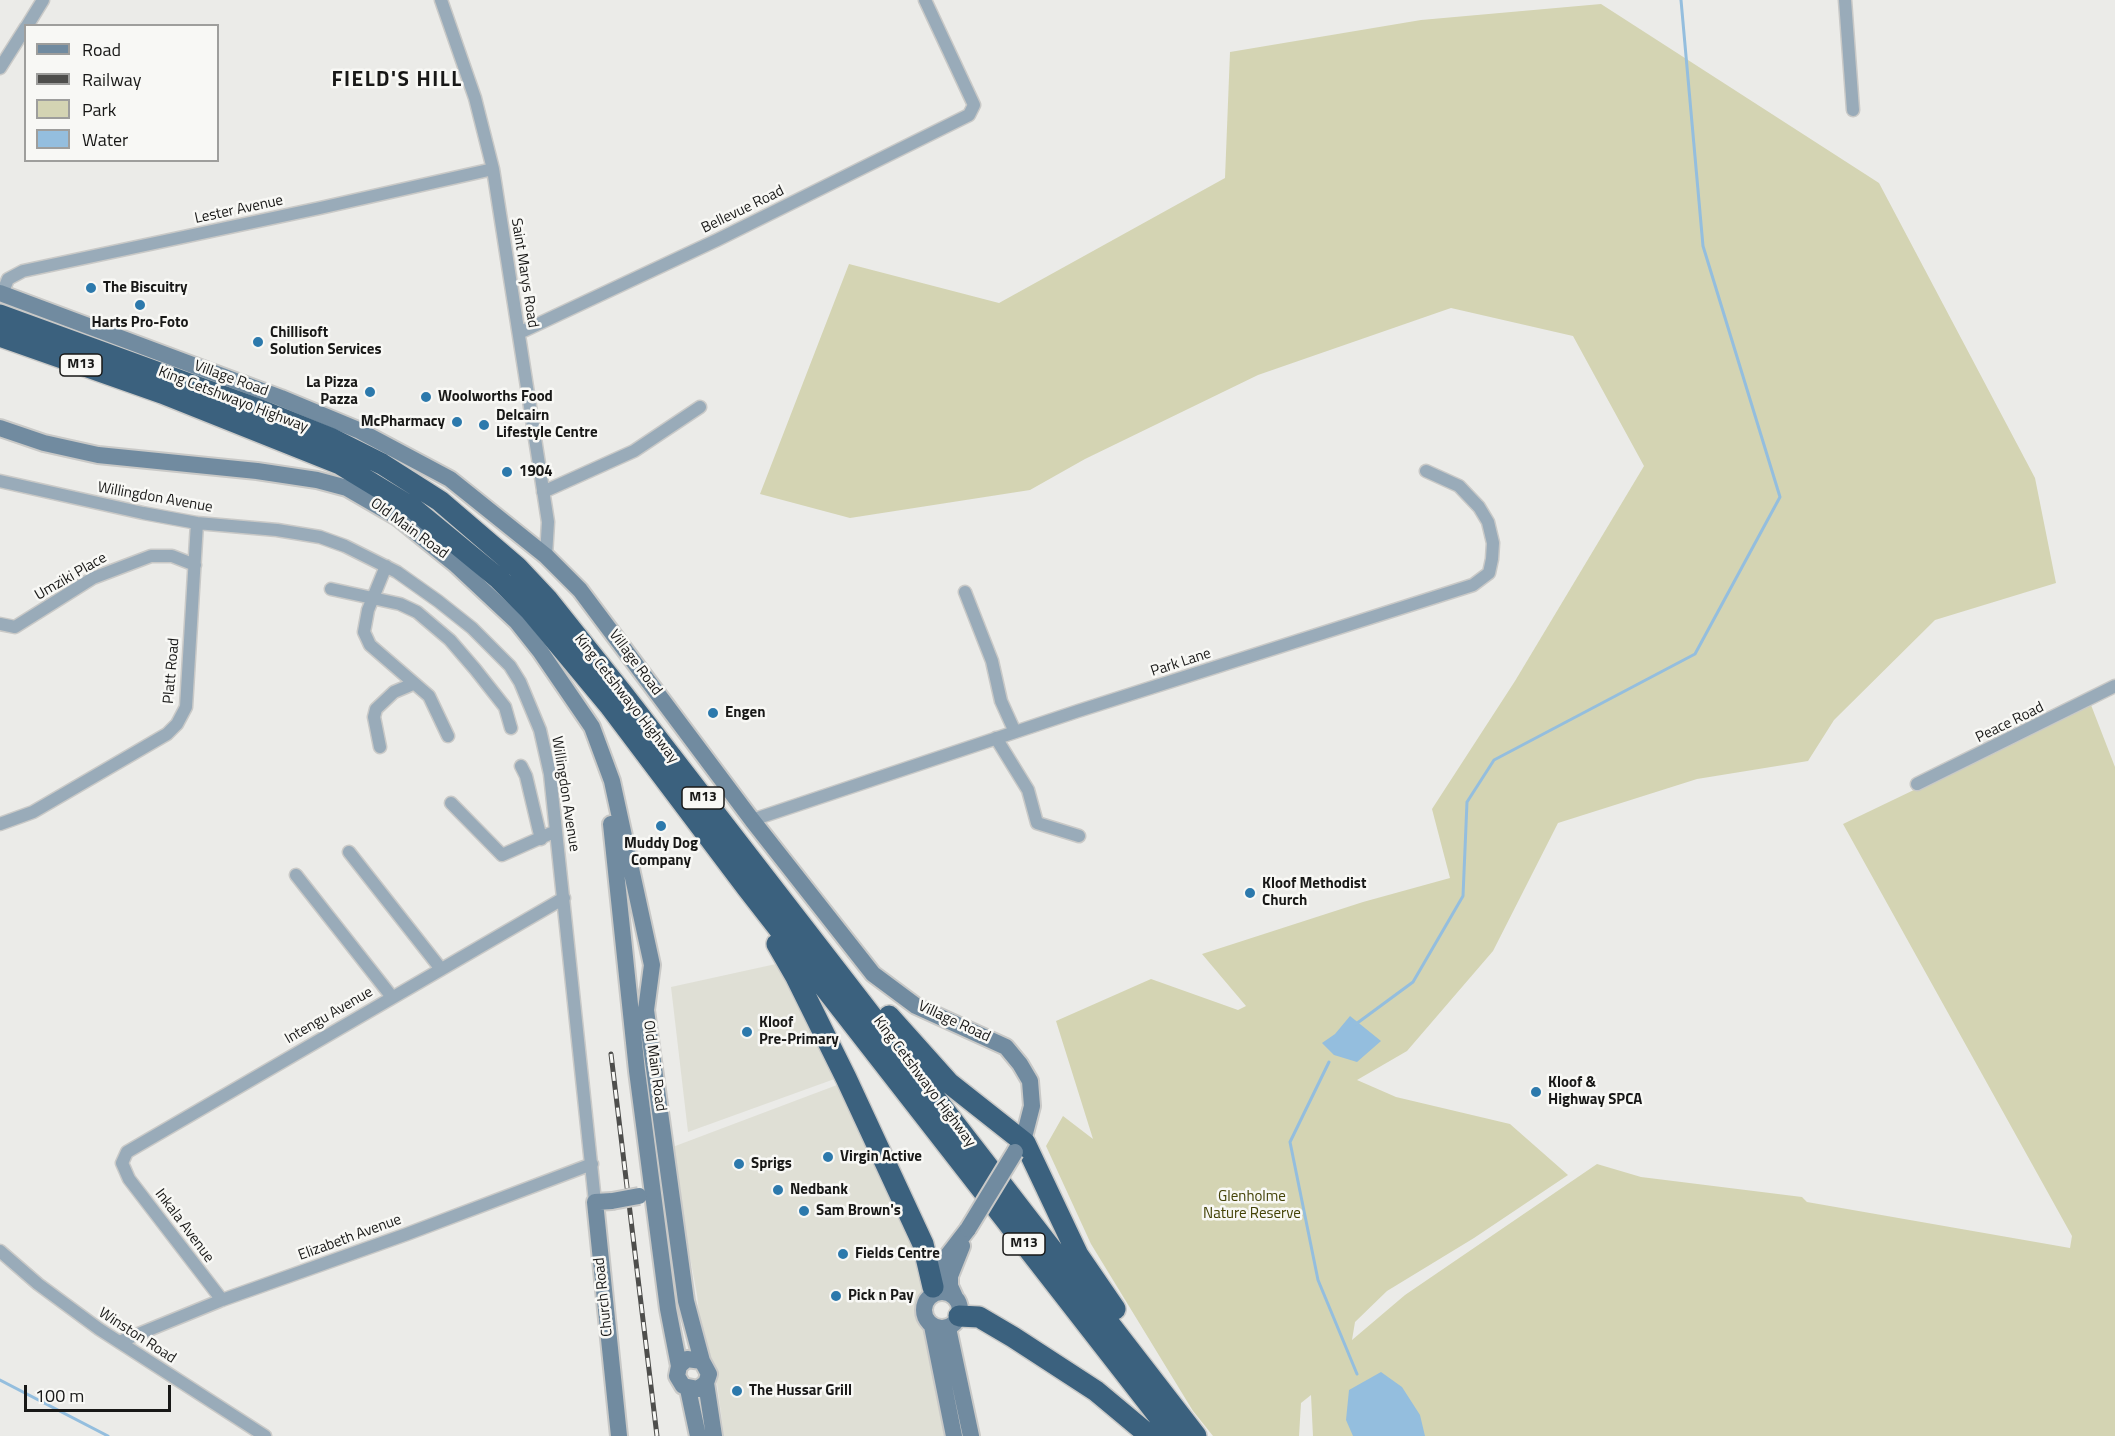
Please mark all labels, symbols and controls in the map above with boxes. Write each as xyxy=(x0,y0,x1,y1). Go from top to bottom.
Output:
legend xyxy=(24,24,219,162)
text: Road xyxy=(82,36,121,63)
text: Railway xyxy=(82,66,141,93)
district label: FIELD'S HILL xyxy=(331,68,463,94)
text: Park xyxy=(82,96,116,123)
text: Water xyxy=(82,126,128,153)
street label: Bellevue Road xyxy=(699,182,787,238)
street label: Lester Avenue xyxy=(193,192,285,228)
street label: Saint Marys Road xyxy=(506,217,542,329)
place label: The Biscuitry xyxy=(103,279,188,297)
marker: The Biscuitry xyxy=(84,281,98,295)
marker: Harts Pro-Foto xyxy=(133,298,147,312)
place label: Harts Pro-Foto xyxy=(92,314,188,332)
place label: Chillisoft Solution Services xyxy=(270,324,381,359)
marker: Chillisoft Solution Services xyxy=(251,335,265,349)
road number: M13 xyxy=(60,354,102,376)
street label: Village Road xyxy=(191,357,271,401)
street label: King Cetshwayo Highway xyxy=(156,363,310,437)
place label: La Pizza Pazza xyxy=(306,374,358,409)
marker: La Pizza Pazza xyxy=(363,385,377,399)
place label: Woolworths Food xyxy=(438,388,553,406)
marker: Woolworths Food xyxy=(419,390,433,404)
place label: Delcairn Lifestyle Centre xyxy=(496,407,598,442)
place label: McPharmacy xyxy=(361,413,445,431)
marker: McPharmacy xyxy=(450,415,464,429)
marker: Delcairn Lifestyle Centre xyxy=(477,418,491,432)
place label: 1904 xyxy=(519,463,553,481)
marker: 1904 xyxy=(500,465,514,479)
street label: Willingdon Avenue xyxy=(96,479,214,517)
street label: Old Main Road xyxy=(367,495,451,563)
street label: Umziki Place xyxy=(32,549,110,605)
street label: Village Road xyxy=(604,627,666,699)
street label: King Cetshwayo Highway xyxy=(570,631,682,767)
street label: Platt Road xyxy=(160,637,184,705)
street label: Park Lane xyxy=(1149,645,1213,681)
street label: Peace Road xyxy=(1973,699,2047,747)
place label: Engen xyxy=(725,704,766,722)
marker: Engen xyxy=(706,706,720,720)
street label: Willingdon Avenue xyxy=(547,735,583,853)
road number: M13 xyxy=(682,787,724,809)
marker: Muddy Dog Company xyxy=(654,819,668,833)
place label: Muddy Dog Company xyxy=(624,835,698,870)
place label: Kloof Methodist Church xyxy=(1262,875,1366,910)
marker: Kloof Methodist Church xyxy=(1243,886,1257,900)
street label: Intengu Avenue xyxy=(282,984,376,1048)
street label: Village Road xyxy=(915,997,993,1047)
street label: King Cetshwayo Highway xyxy=(869,1013,979,1151)
place label: Kloof Pre-Primary xyxy=(759,1014,839,1049)
street label: Old Main Road xyxy=(639,1019,669,1113)
marker: Kloof Pre-Primary xyxy=(740,1025,754,1039)
place label: Kloof & Highway SPCA xyxy=(1548,1074,1642,1109)
marker: Kloof & Highway SPCA xyxy=(1529,1085,1543,1099)
place label: Virgin Active xyxy=(840,1148,922,1166)
marker: Virgin Active xyxy=(821,1150,835,1164)
place label: Sprigs xyxy=(751,1155,792,1173)
marker: Sprigs xyxy=(732,1157,746,1171)
place label: Nedbank xyxy=(790,1181,848,1199)
marker: Nedbank xyxy=(771,1183,785,1197)
street label: Inkala Avenue xyxy=(150,1186,218,1266)
park label: Glenholme Nature Reserve xyxy=(1203,1188,1301,1223)
place label: Sam Brown's xyxy=(816,1202,901,1220)
marker: Sam Brown's xyxy=(797,1204,811,1218)
street label: Elizabeth Avenue xyxy=(296,1211,404,1265)
road number: M13 xyxy=(1003,1233,1045,1255)
place label: Fields Centre xyxy=(855,1245,940,1263)
marker: Fields Centre xyxy=(836,1247,850,1261)
street label: Church Road xyxy=(591,1256,617,1338)
place label: Pick n Pay xyxy=(848,1287,914,1305)
marker: Pick n Pay xyxy=(829,1289,843,1303)
street label: Winston Road xyxy=(95,1304,179,1368)
scale bar xyxy=(27,1373,174,1411)
text: 100 m xyxy=(35,1382,84,1409)
place label: The Hussar Grill xyxy=(749,1382,852,1400)
marker: The Hussar Grill xyxy=(730,1384,744,1398)

